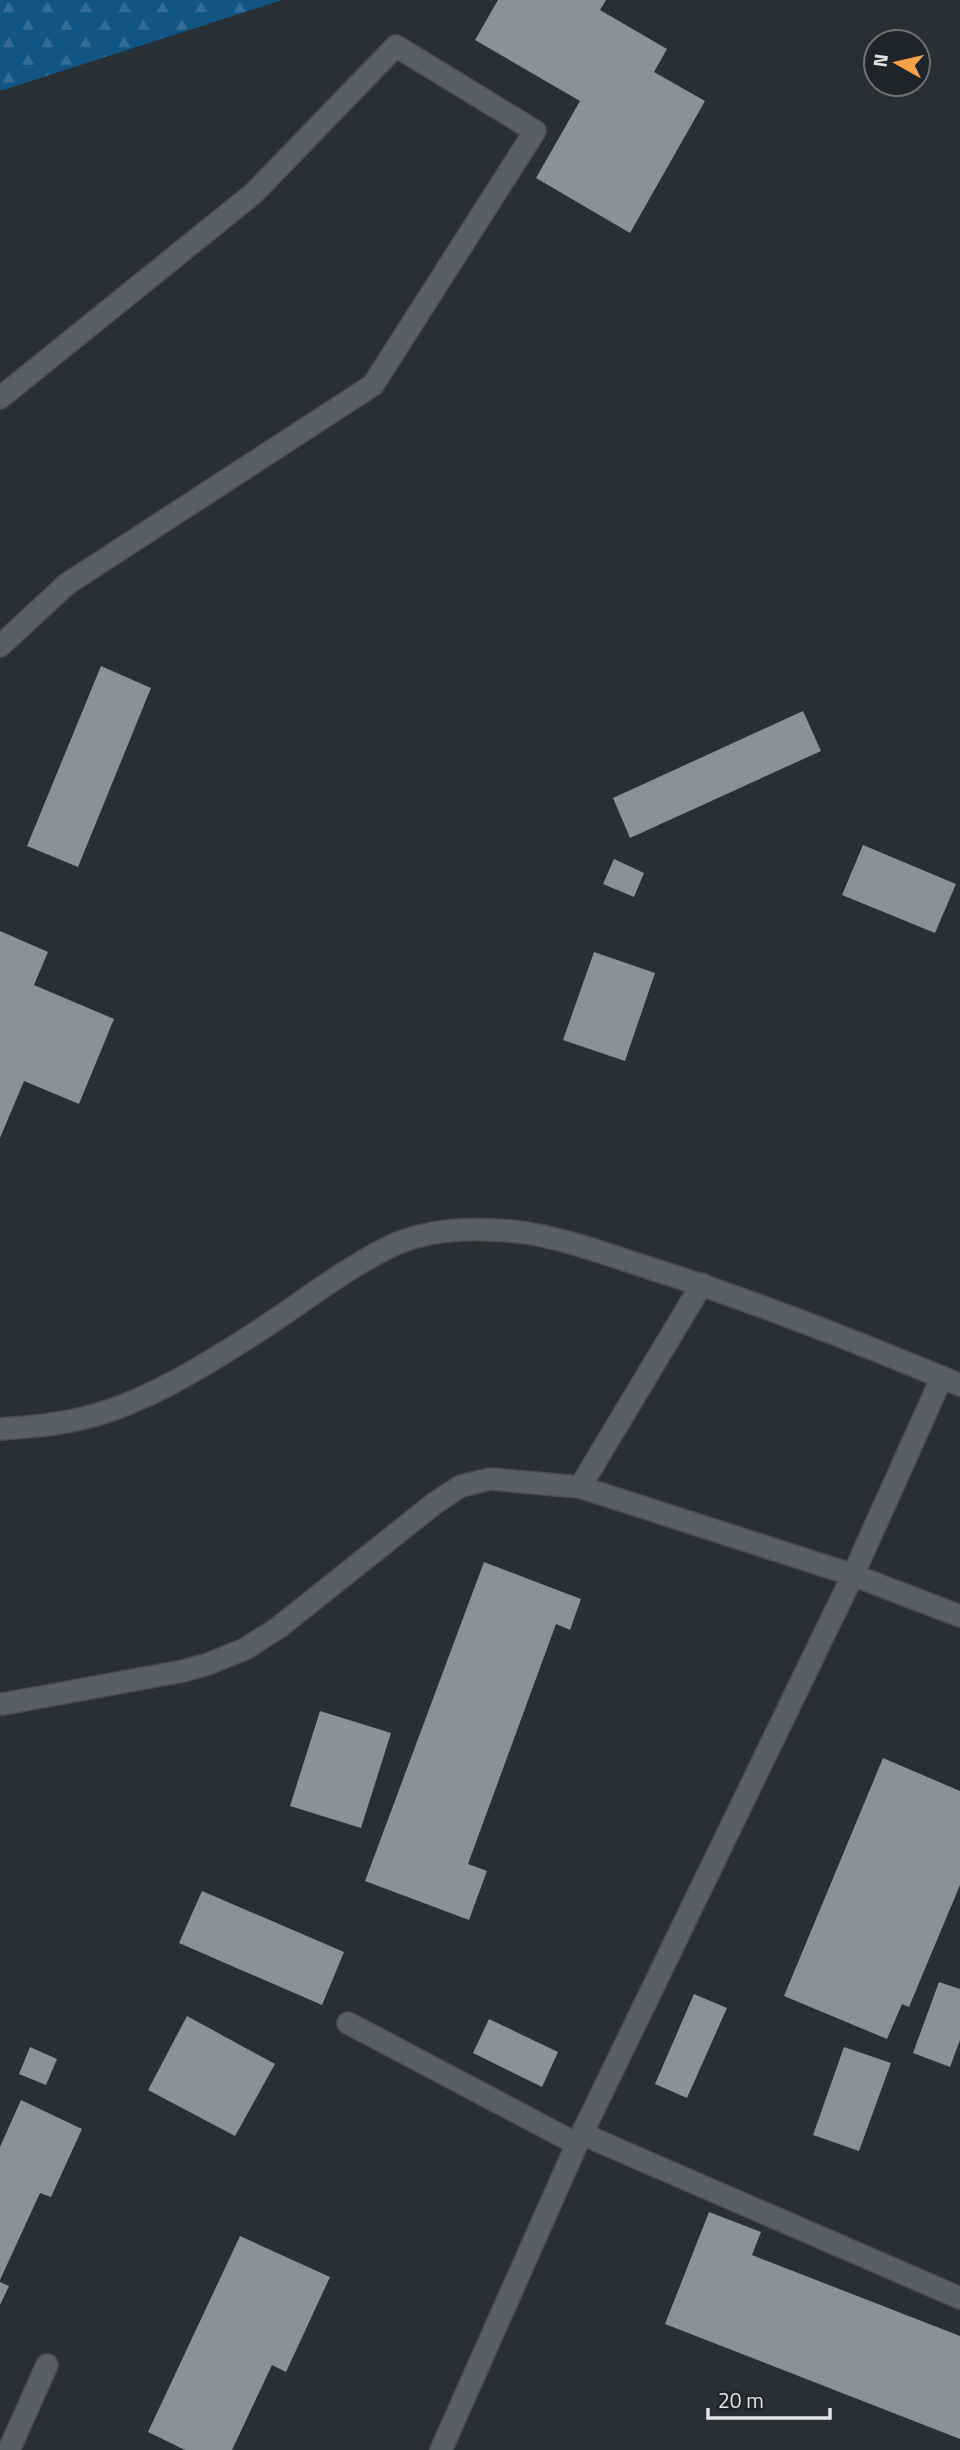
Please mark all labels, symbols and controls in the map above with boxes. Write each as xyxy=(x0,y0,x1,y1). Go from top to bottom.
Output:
north arrow xyxy=(862,28,932,98)
text: N xyxy=(864,52,895,69)
scale bar xyxy=(708,2376,830,2420)
text: 20 m xyxy=(718,2384,764,2416)

